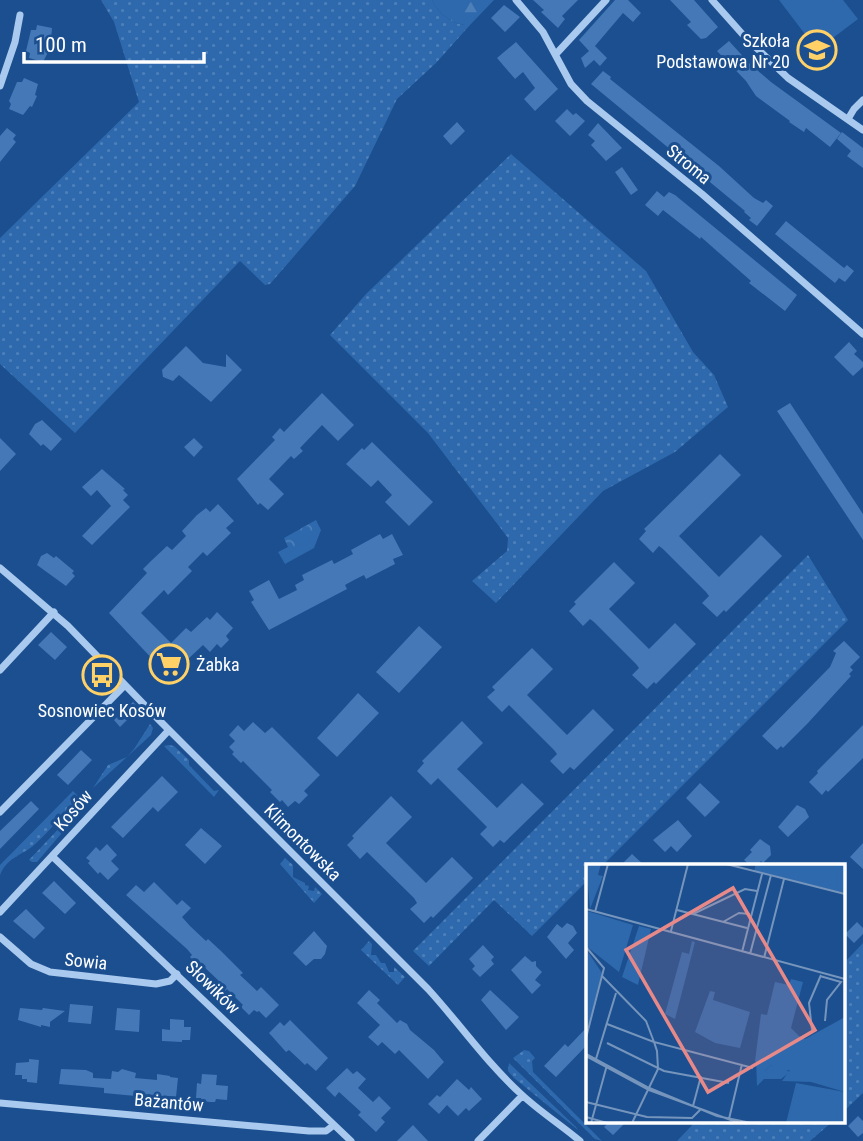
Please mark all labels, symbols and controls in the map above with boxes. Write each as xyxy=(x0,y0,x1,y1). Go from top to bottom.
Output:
scale bar xyxy=(24,21,205,65)
school or university icon: Szkoła Podstawowa Nr 20 xyxy=(796,29,838,71)
place label: Szkoła Podstawowa Nr 20 xyxy=(656,30,790,72)
text: 100 m xyxy=(35,33,87,57)
street label: Stroma xyxy=(663,140,715,188)
supermarket icon: Żabka xyxy=(148,643,190,685)
bus stop icon: Sosnowiec Kosów xyxy=(81,654,123,696)
place label: Żabka xyxy=(196,654,240,675)
place label: Sosnowiec Kosów xyxy=(38,700,167,721)
street label: Kosów xyxy=(49,785,97,835)
street label: Klimontowska xyxy=(260,799,346,885)
inset map xyxy=(586,864,846,1124)
street label: Sowia xyxy=(64,948,108,974)
street label: Słowików xyxy=(181,956,245,1018)
street label: Bażantów xyxy=(133,1089,205,1116)

